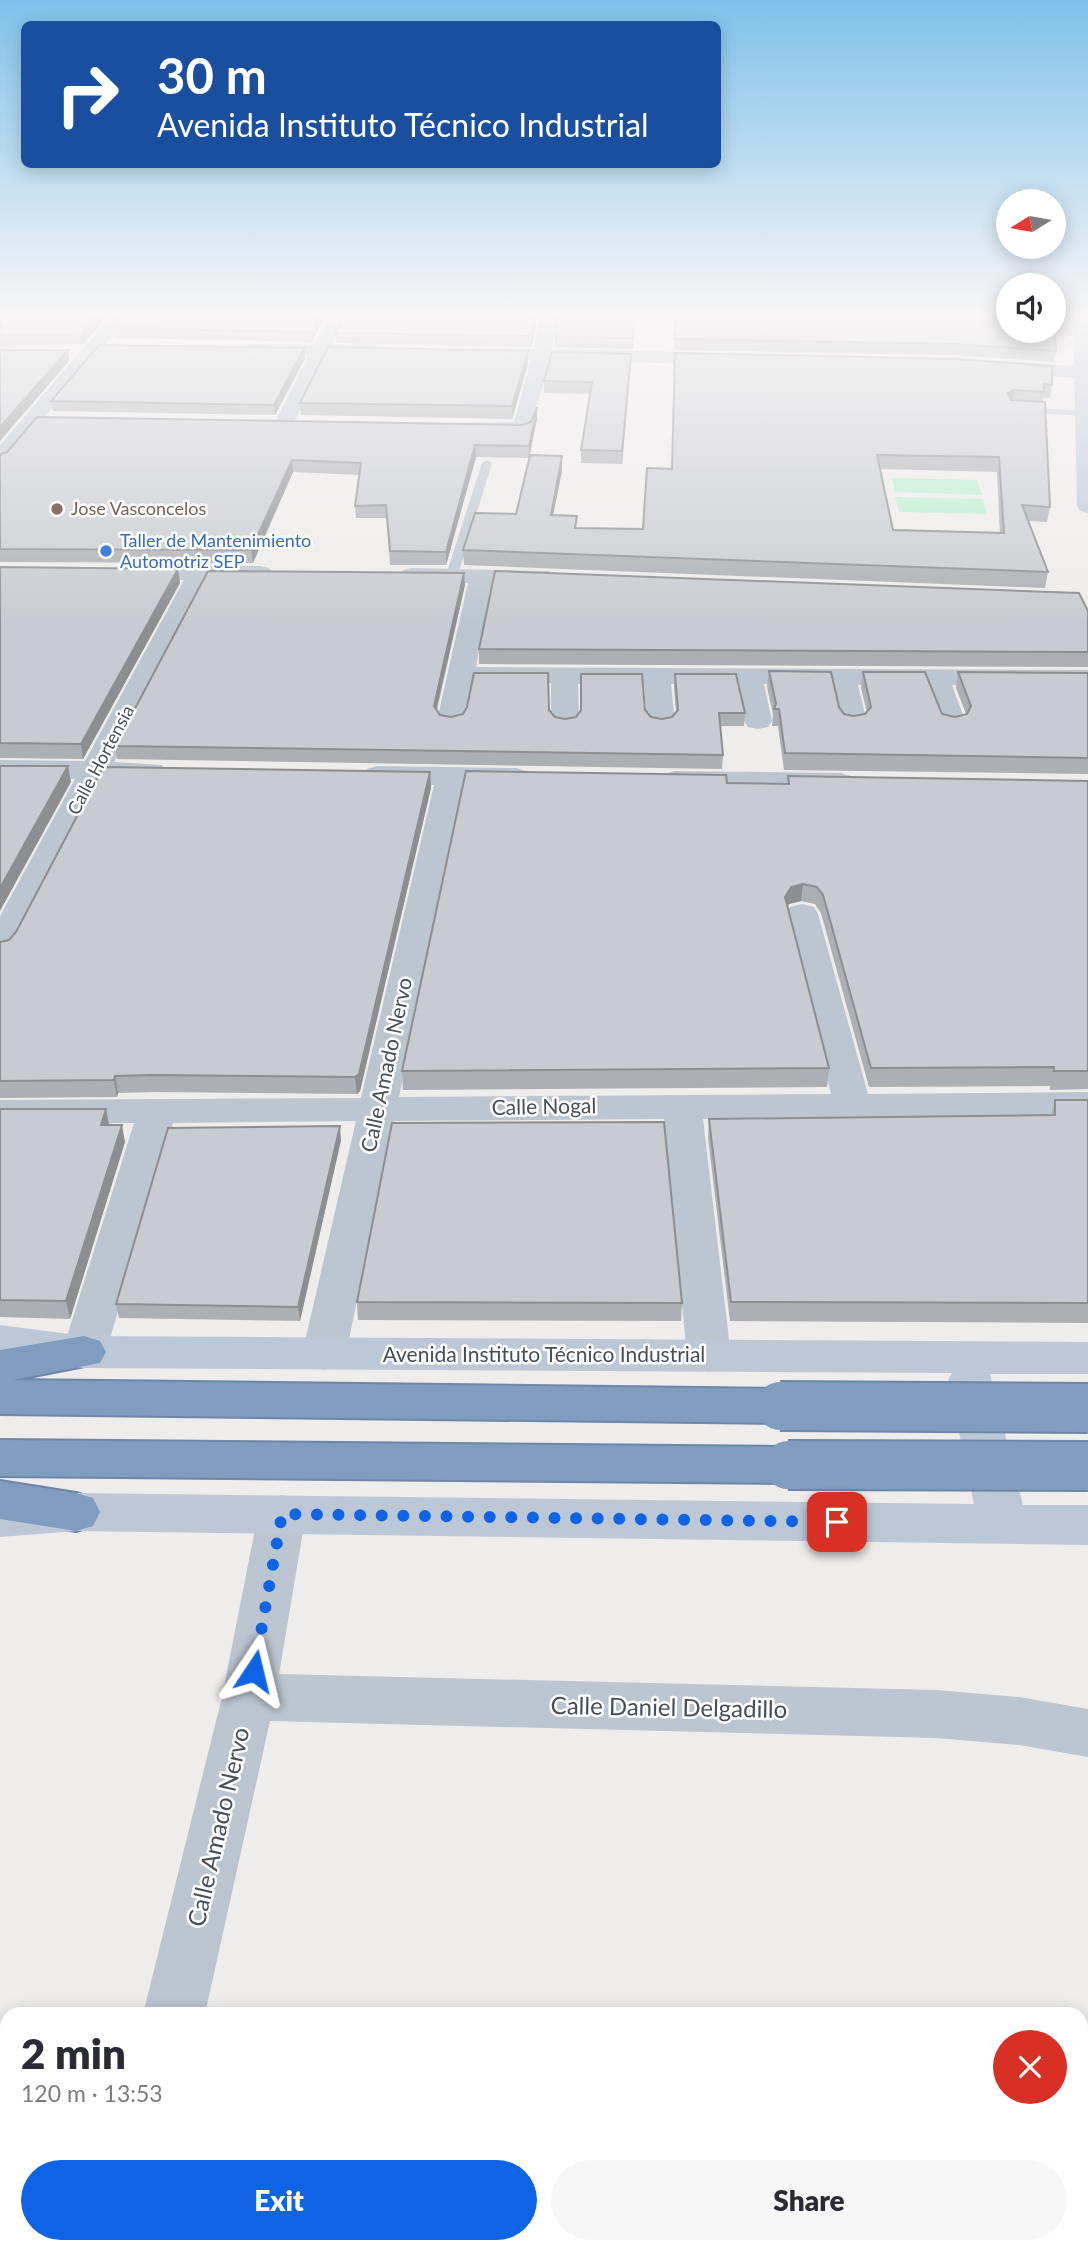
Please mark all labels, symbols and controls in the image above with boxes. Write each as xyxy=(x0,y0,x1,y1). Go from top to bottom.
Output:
text: 30 m xyxy=(157,46,267,104)
icon: right xyxy=(42,49,133,140)
text: Avenida Instituto Técnico Industrial xyxy=(157,105,649,144)
north arrow xyxy=(996,189,1066,259)
map controls xyxy=(996,189,1066,343)
button: sound xyxy=(996,273,1066,343)
place label: Jose Vasconcelos xyxy=(71,497,206,519)
marker: Jose Vasconcelos xyxy=(49,501,65,517)
place label: Taller de Mantenimiento Automotriz SEP xyxy=(120,529,311,572)
marker: Taller de Mantenimiento Automotriz SEP xyxy=(98,543,114,559)
street label: Calle Hortensia xyxy=(62,701,138,818)
street label: Calle Amado Nervo xyxy=(355,975,416,1154)
street label: Calle Nogal xyxy=(491,1092,597,1119)
street label: Avenida Instituto Técnico Industrial xyxy=(383,1341,705,1366)
pin xyxy=(807,1492,867,1552)
icon: arrive xyxy=(818,1503,856,1541)
position arrow xyxy=(217,1634,291,1708)
street label: Calle Daniel Delgadillo xyxy=(551,1690,788,1723)
street label: Calle Amado Nervo xyxy=(181,1724,255,1929)
text: 2 min xyxy=(21,2028,126,2078)
button: close xyxy=(993,2030,1067,2104)
text: 120 m · 13:53 xyxy=(21,2079,163,2107)
button: Exit xyxy=(21,2160,537,2240)
button: Share xyxy=(551,2160,1067,2240)

